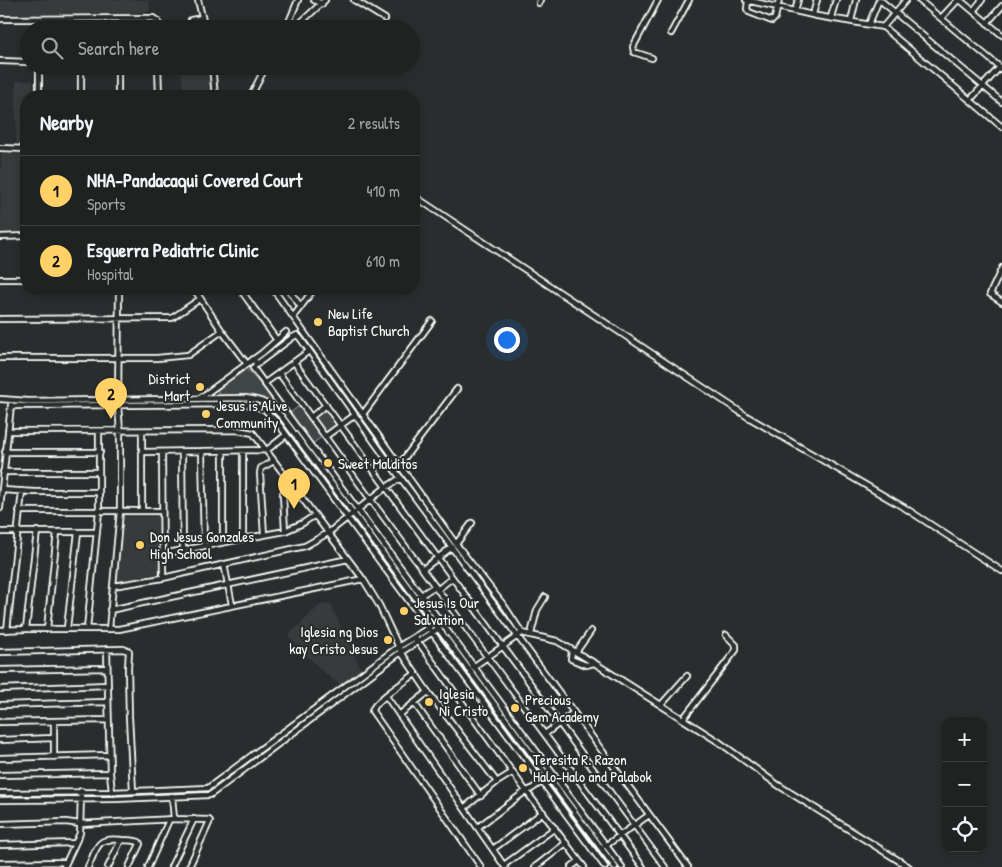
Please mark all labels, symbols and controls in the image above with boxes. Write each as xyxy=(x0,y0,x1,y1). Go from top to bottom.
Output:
search box xyxy=(20,20,420,75)
icon: search xyxy=(38,34,66,62)
text: Search here xyxy=(78,35,159,61)
text: Nearby xyxy=(40,108,93,137)
text: 2 results xyxy=(348,112,400,134)
text: NHA-Pandacaqui Covered Court xyxy=(87,167,302,193)
text: 1 xyxy=(53,180,59,202)
text: 410 m xyxy=(366,180,400,202)
text: Sports xyxy=(87,193,125,215)
text: Esguerra Pediatric Clinic xyxy=(87,237,258,263)
text: 2 xyxy=(52,250,60,272)
text: 610 m xyxy=(366,250,400,272)
text: Hospital xyxy=(87,263,134,285)
place label: New Life Baptist Church xyxy=(328,303,409,341)
marker: New Life Baptist Church xyxy=(312,316,324,328)
your location xyxy=(494,327,520,353)
place label: District Mart xyxy=(148,368,191,406)
pin: 2 xyxy=(95,378,127,419)
marker: District Mart xyxy=(194,381,206,393)
place label: Jesus is Alive Community xyxy=(216,395,288,433)
marker: Jesus is Alive Community xyxy=(200,408,212,420)
place label: Sweet Malditos xyxy=(338,453,418,474)
marker: Sweet Malditos xyxy=(322,457,334,469)
pin: 1 xyxy=(278,468,310,509)
place label: Don Jesus Gonzales High School xyxy=(150,526,254,564)
marker: Don Jesus Gonzales High School xyxy=(134,539,146,551)
place label: Jesus Is Our Salvation xyxy=(414,592,480,630)
marker: Jesus Is Our Salvation xyxy=(398,605,410,617)
place label: Iglesia ng Dios kay Cristo Jesus xyxy=(289,621,378,659)
marker: Iglesia ng Dios kay Cristo Jesus xyxy=(382,634,394,646)
place label: Iglesia Ni Cristo xyxy=(439,683,488,721)
place label: Precious Gem Academy xyxy=(525,689,599,727)
marker: Iglesia Ni Cristo xyxy=(423,696,435,708)
marker: Precious Gem Academy xyxy=(509,702,521,714)
map controls xyxy=(942,717,987,852)
button: + xyxy=(942,717,987,762)
place label: Teresita R. Razon Halo-Halo and Palabok xyxy=(533,749,652,787)
marker: Teresita R. Razon Halo-Halo and Palabok xyxy=(517,762,529,774)
button: − xyxy=(942,762,987,807)
button: locate xyxy=(942,807,987,852)

